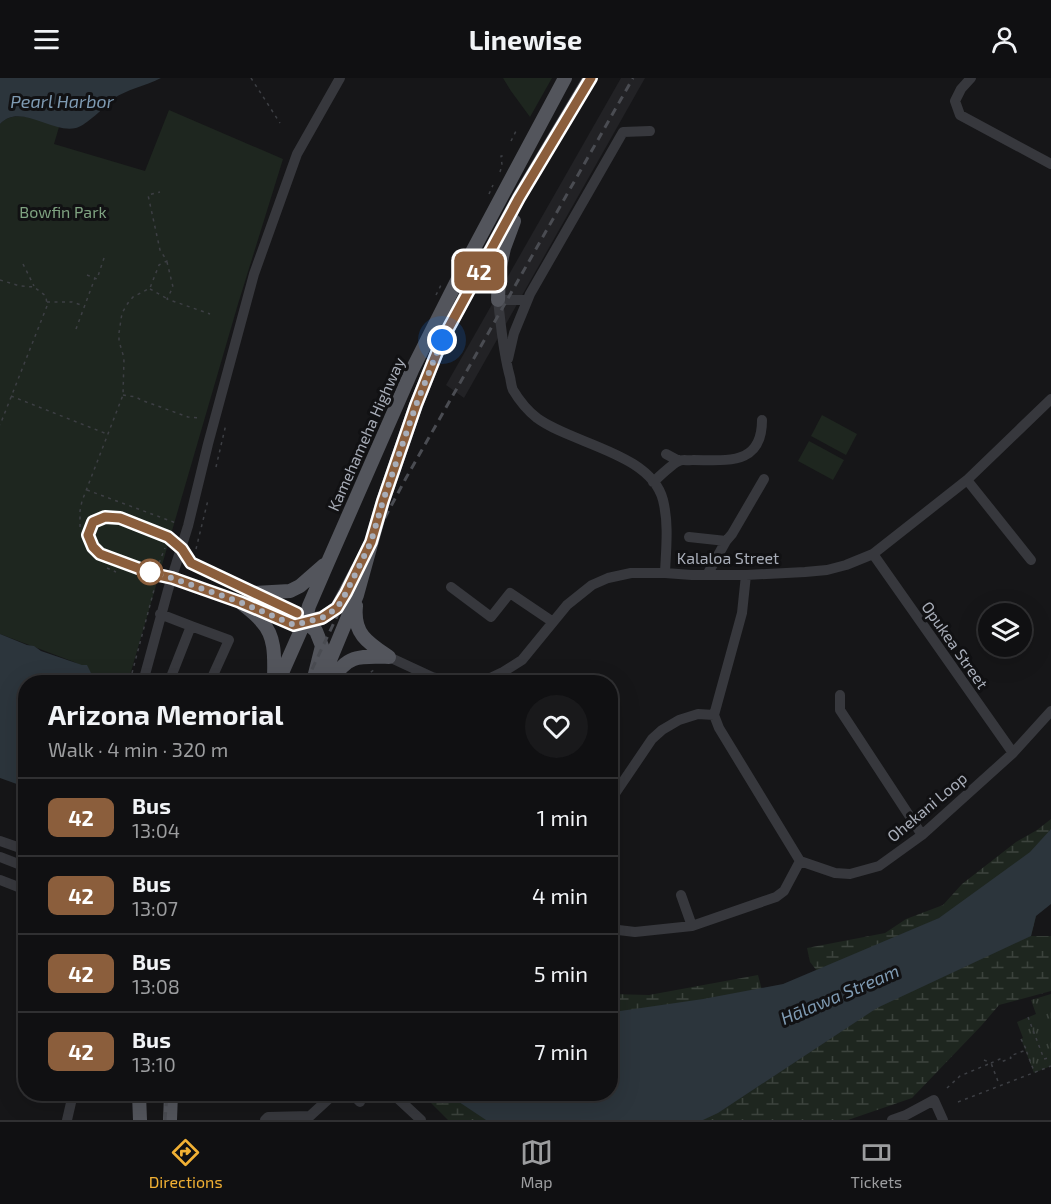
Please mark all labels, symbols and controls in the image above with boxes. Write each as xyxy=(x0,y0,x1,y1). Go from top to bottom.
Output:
icon: menu xyxy=(30,23,63,56)
text: Linewise xyxy=(469,23,582,55)
icon: person xyxy=(988,23,1021,56)
water label: Pearl Harbor xyxy=(10,90,115,112)
park label: Bowfin Park xyxy=(19,202,107,221)
line badge: 42 xyxy=(452,252,506,290)
text: 42 xyxy=(466,259,492,284)
your location xyxy=(427,325,457,355)
street label: Kamehameha Highway xyxy=(323,353,408,514)
street label: Kalaloa Street xyxy=(677,548,779,567)
unlabelled marker xyxy=(137,559,163,585)
street label: Opukea Street xyxy=(918,597,993,692)
map controls xyxy=(978,603,1032,657)
button: layers xyxy=(978,603,1032,657)
button: heart xyxy=(525,695,588,758)
text: Arizona Memorial xyxy=(48,697,283,731)
text: Walk · 4 min · 320 m xyxy=(48,737,228,761)
street label: Ohekani Loop xyxy=(883,768,970,845)
text: Bus xyxy=(132,792,171,818)
text: 1 min xyxy=(537,804,588,830)
text: 42 xyxy=(68,805,94,830)
text: 13:04 xyxy=(132,818,180,842)
text: Bus xyxy=(132,870,171,896)
text: 4 min xyxy=(532,882,588,908)
text: 42 xyxy=(68,883,94,908)
text: 13:07 xyxy=(132,896,178,920)
text: Bus xyxy=(132,948,171,974)
water label: Hālawa Stream xyxy=(777,959,902,1029)
text: 5 min xyxy=(534,960,588,986)
text: 42 xyxy=(68,961,94,986)
text: 13:08 xyxy=(132,974,180,998)
text: Bus xyxy=(132,1026,171,1052)
text: 7 min xyxy=(534,1038,588,1064)
text: 42 xyxy=(68,1039,94,1064)
text: 13:10 xyxy=(132,1052,176,1076)
tab: Directions xyxy=(149,1136,223,1191)
tab: Map xyxy=(520,1136,553,1191)
tab: Tickets xyxy=(850,1136,902,1191)

